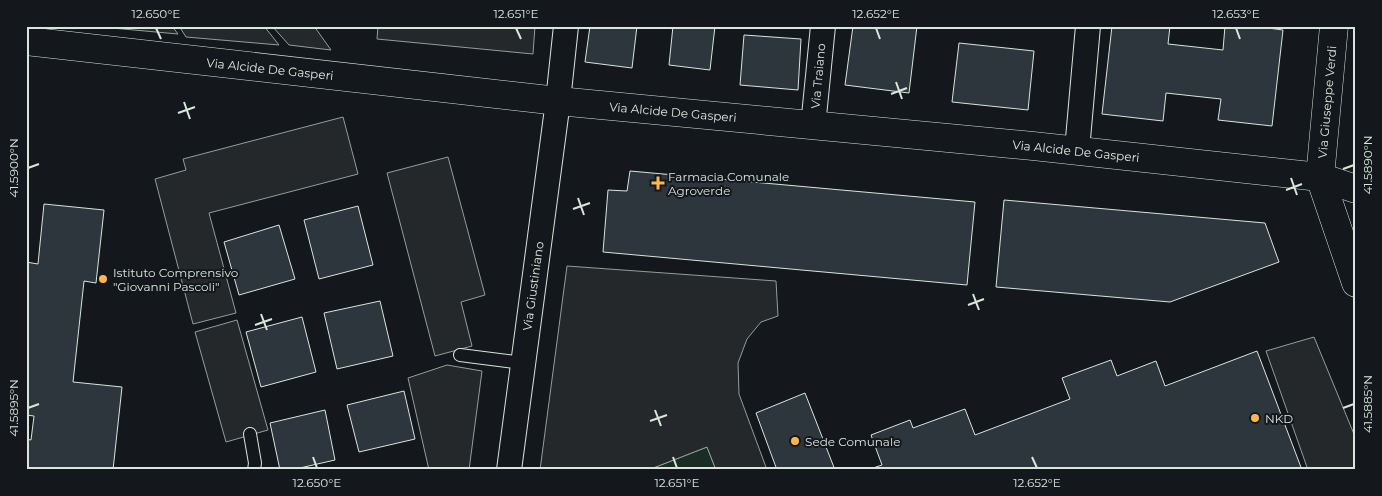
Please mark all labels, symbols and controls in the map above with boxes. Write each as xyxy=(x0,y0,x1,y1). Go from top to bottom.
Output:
text: 12.650°E xyxy=(132,6,180,21)
text: 12.651°E xyxy=(493,6,539,21)
text: 12.652°E xyxy=(852,6,900,21)
text: 12.653°E xyxy=(1212,6,1260,21)
street label: Via Traiano xyxy=(808,43,828,109)
street label: Via Giuseppe Verdi xyxy=(1315,45,1339,159)
street label: Via Alcide De Gasperi xyxy=(206,55,334,83)
street label: Via Alcide De Gasperi xyxy=(609,99,737,125)
text: 41.5890°N xyxy=(1360,135,1375,195)
street label: Via Alcide De Gasperi xyxy=(1012,137,1140,165)
text: 41.5900°N xyxy=(6,138,21,198)
place label: Farmacia Comunale Agroverde xyxy=(668,169,789,198)
marker: Farmacia Comunale Agroverde xyxy=(652,177,664,189)
street label: Via Giustiniano xyxy=(519,240,547,332)
place label: Istituto Comprensivo "Giovanni Pascoli" xyxy=(113,265,238,294)
marker: Istituto Comprensivo "Giovanni Pascoli" xyxy=(97,273,109,285)
text: 41.5885°N xyxy=(1360,375,1375,433)
text: 41.5895°N xyxy=(6,379,21,437)
place label: NKD xyxy=(1265,411,1293,426)
marker: NKD xyxy=(1249,412,1261,424)
place label: Sede Comunale xyxy=(805,434,900,449)
marker: Sede Comunale xyxy=(789,435,801,447)
text: 12.650°E xyxy=(293,475,341,490)
text: 12.651°E xyxy=(654,475,700,490)
text: 12.652°E xyxy=(1013,475,1061,490)

